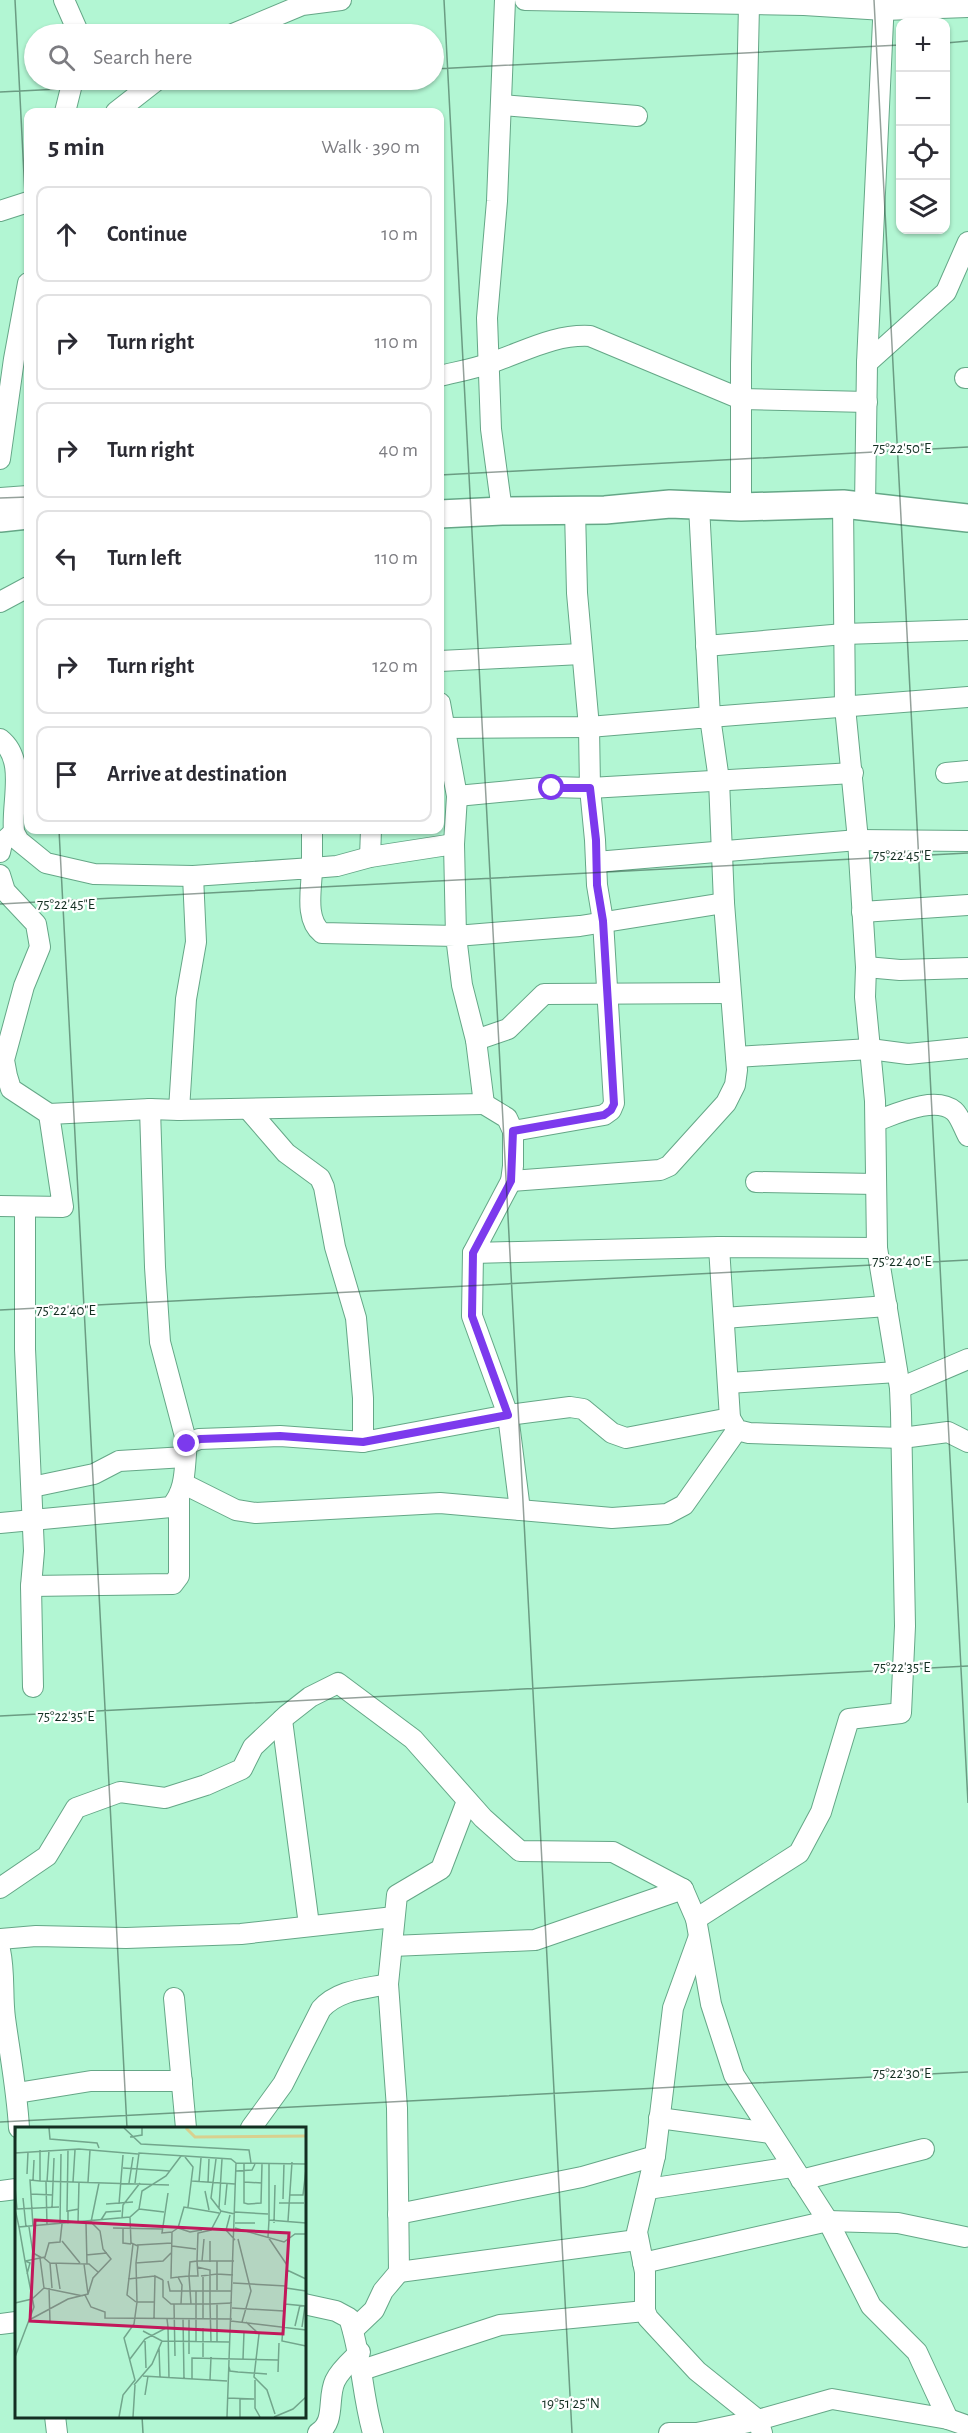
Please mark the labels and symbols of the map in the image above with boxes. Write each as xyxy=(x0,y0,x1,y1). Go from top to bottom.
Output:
text: 75°22'50"E xyxy=(873,441,931,456)
route start xyxy=(538,774,564,800)
text: 75°22'45"E xyxy=(873,848,931,863)
text: 75°22'45"E xyxy=(37,897,95,912)
text: 75°22'40"E xyxy=(872,1254,932,1269)
text: 75°22'40"E xyxy=(36,1303,96,1318)
route end xyxy=(173,1430,199,1456)
text: 75°22'35"E xyxy=(874,1660,930,1675)
text: 75°22'35"E xyxy=(38,1709,94,1724)
text: 75°22'30"E xyxy=(873,2066,931,2081)
inset map xyxy=(15,2127,306,2418)
text: 19°51'25"N xyxy=(542,2396,600,2411)

